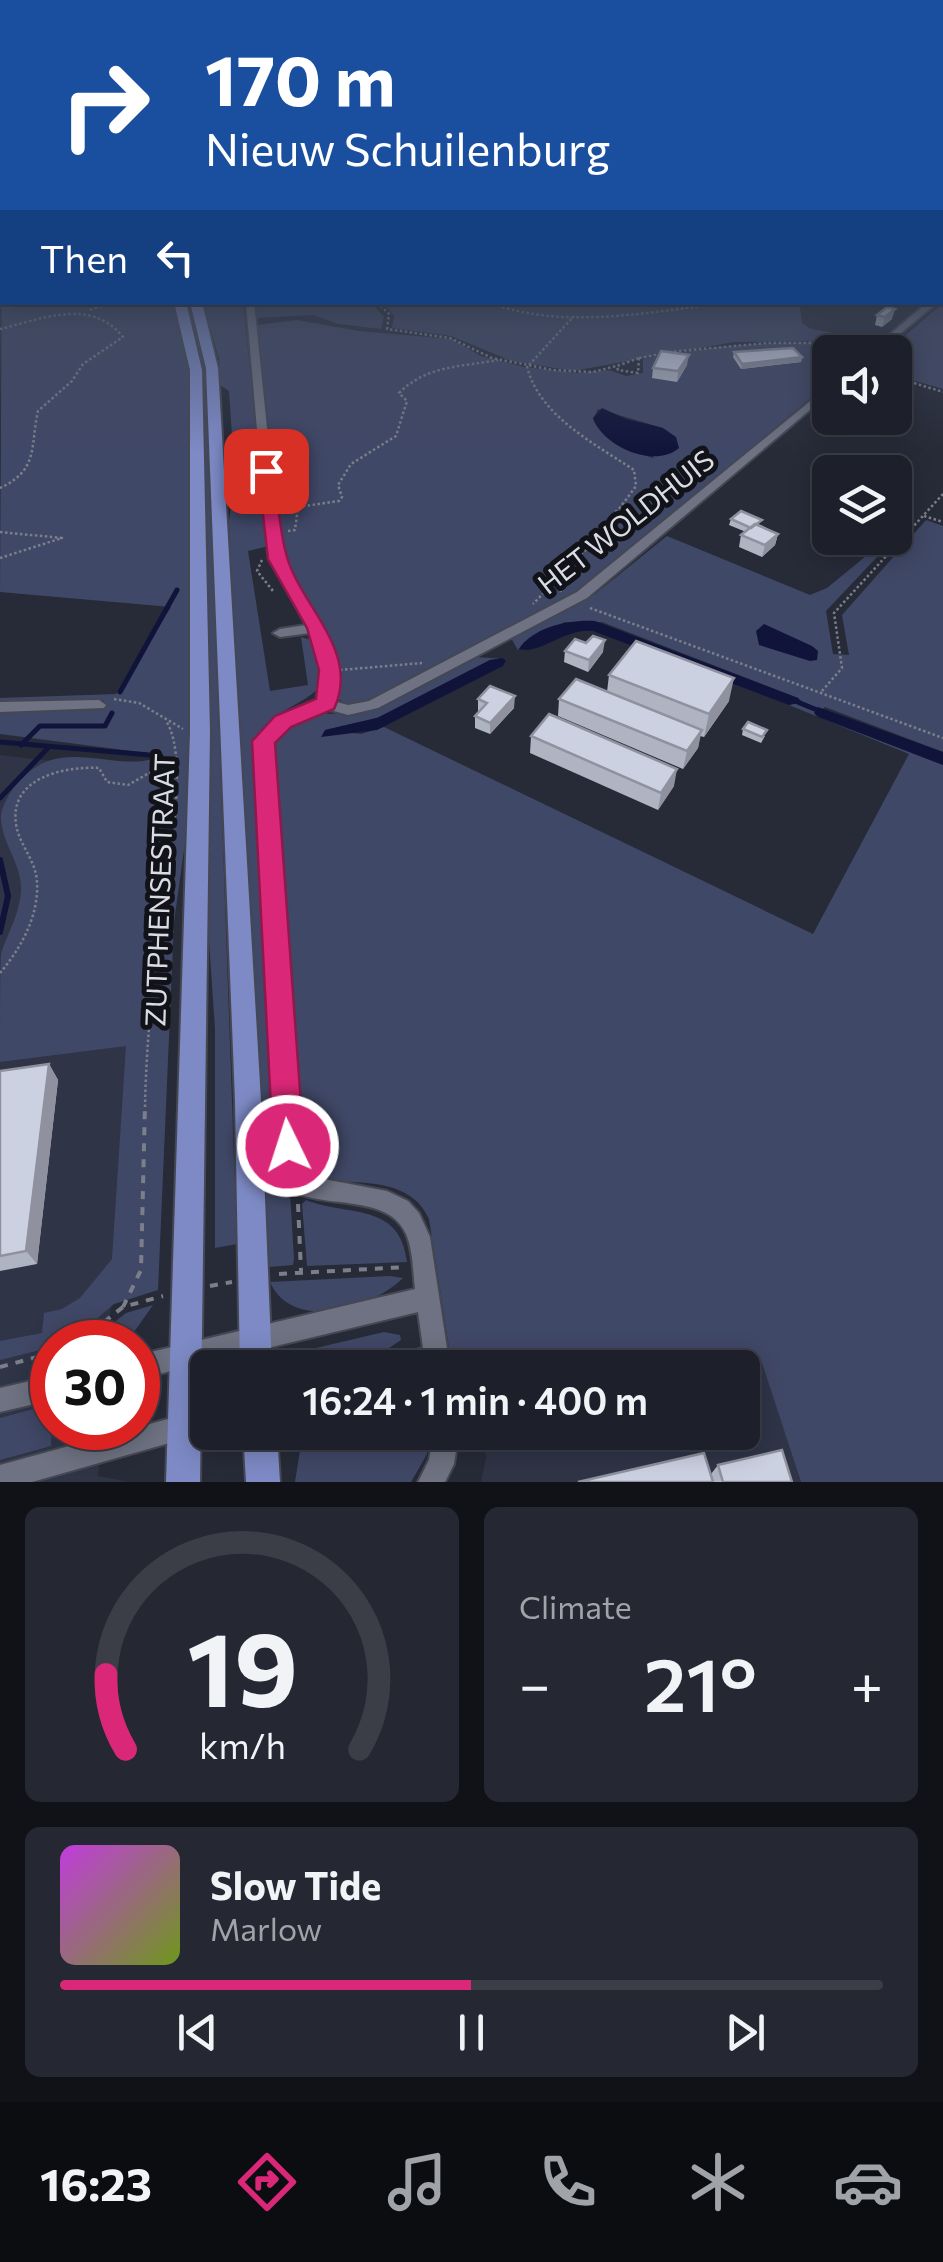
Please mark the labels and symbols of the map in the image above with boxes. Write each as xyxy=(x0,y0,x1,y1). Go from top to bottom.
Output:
pin xyxy=(224,429,309,514)
street label: HET WOLDHUIS xyxy=(531,442,720,601)
street label: ZUTPHENSESTRAAT xyxy=(137,753,181,1027)
position arrow xyxy=(236,1094,340,1198)
speed limit sign: 30 xyxy=(30,1320,160,1450)

